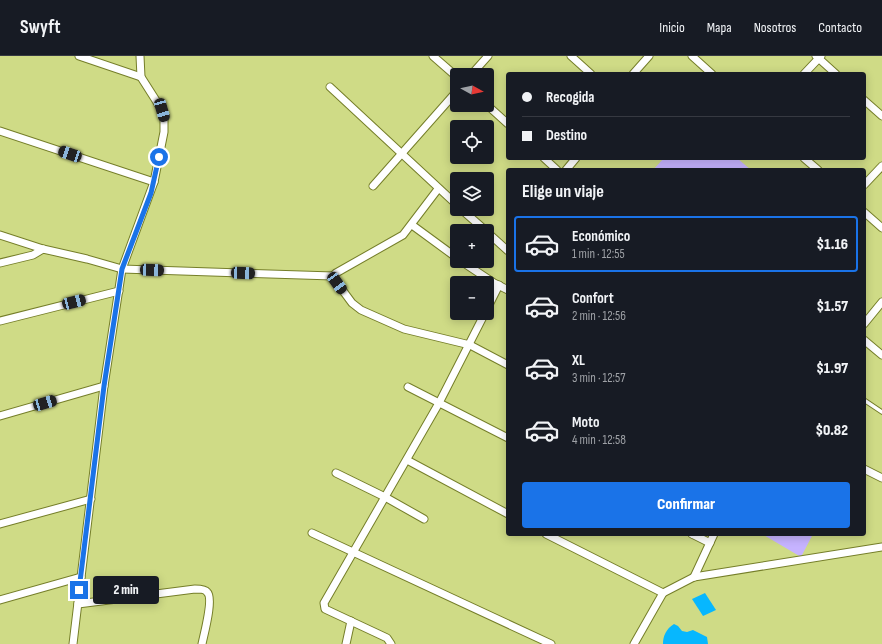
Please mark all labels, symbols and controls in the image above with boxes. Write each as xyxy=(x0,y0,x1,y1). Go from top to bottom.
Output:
text: Swyft xyxy=(20,16,61,39)
text: Inicio xyxy=(659,19,685,36)
text: Mapa xyxy=(707,19,732,36)
text: Nosotros xyxy=(754,19,796,36)
text: Contacto xyxy=(818,19,862,36)
north arrow xyxy=(450,68,494,112)
map controls xyxy=(450,68,494,320)
text: Recogida xyxy=(546,88,594,107)
car xyxy=(153,97,171,123)
button: locate xyxy=(450,120,494,164)
text: Destino xyxy=(546,126,587,145)
car xyxy=(57,144,83,164)
route start xyxy=(150,148,168,166)
button: layers xyxy=(450,172,494,216)
text: Elige un viaje xyxy=(522,181,604,202)
button: + xyxy=(450,224,494,268)
icon: car xyxy=(524,226,560,262)
text: Económico xyxy=(572,227,630,246)
text: $1.16 xyxy=(817,235,848,254)
text: 1 min · 12:55 xyxy=(572,246,625,262)
car xyxy=(140,264,164,276)
car xyxy=(231,267,255,279)
car xyxy=(325,270,349,296)
button: − xyxy=(450,276,494,320)
icon: car xyxy=(524,288,560,324)
text: Confort xyxy=(572,289,614,308)
car xyxy=(61,293,87,311)
text: $1.57 xyxy=(816,297,848,316)
text: 2 min · 12:56 xyxy=(572,308,626,324)
icon: car xyxy=(524,350,560,386)
text: XL xyxy=(572,351,585,370)
text: $1.97 xyxy=(816,359,848,378)
text: 3 min · 12:57 xyxy=(572,370,625,386)
car xyxy=(32,394,58,412)
icon: car xyxy=(524,412,560,448)
text: Moto xyxy=(572,413,599,432)
text: $0.82 xyxy=(815,421,848,440)
text: 4 min · 12:58 xyxy=(572,432,626,448)
button: Confirmar xyxy=(522,482,850,528)
callout: 2 min xyxy=(93,576,159,604)
route end xyxy=(70,581,88,599)
text: 2 min xyxy=(113,582,139,598)

